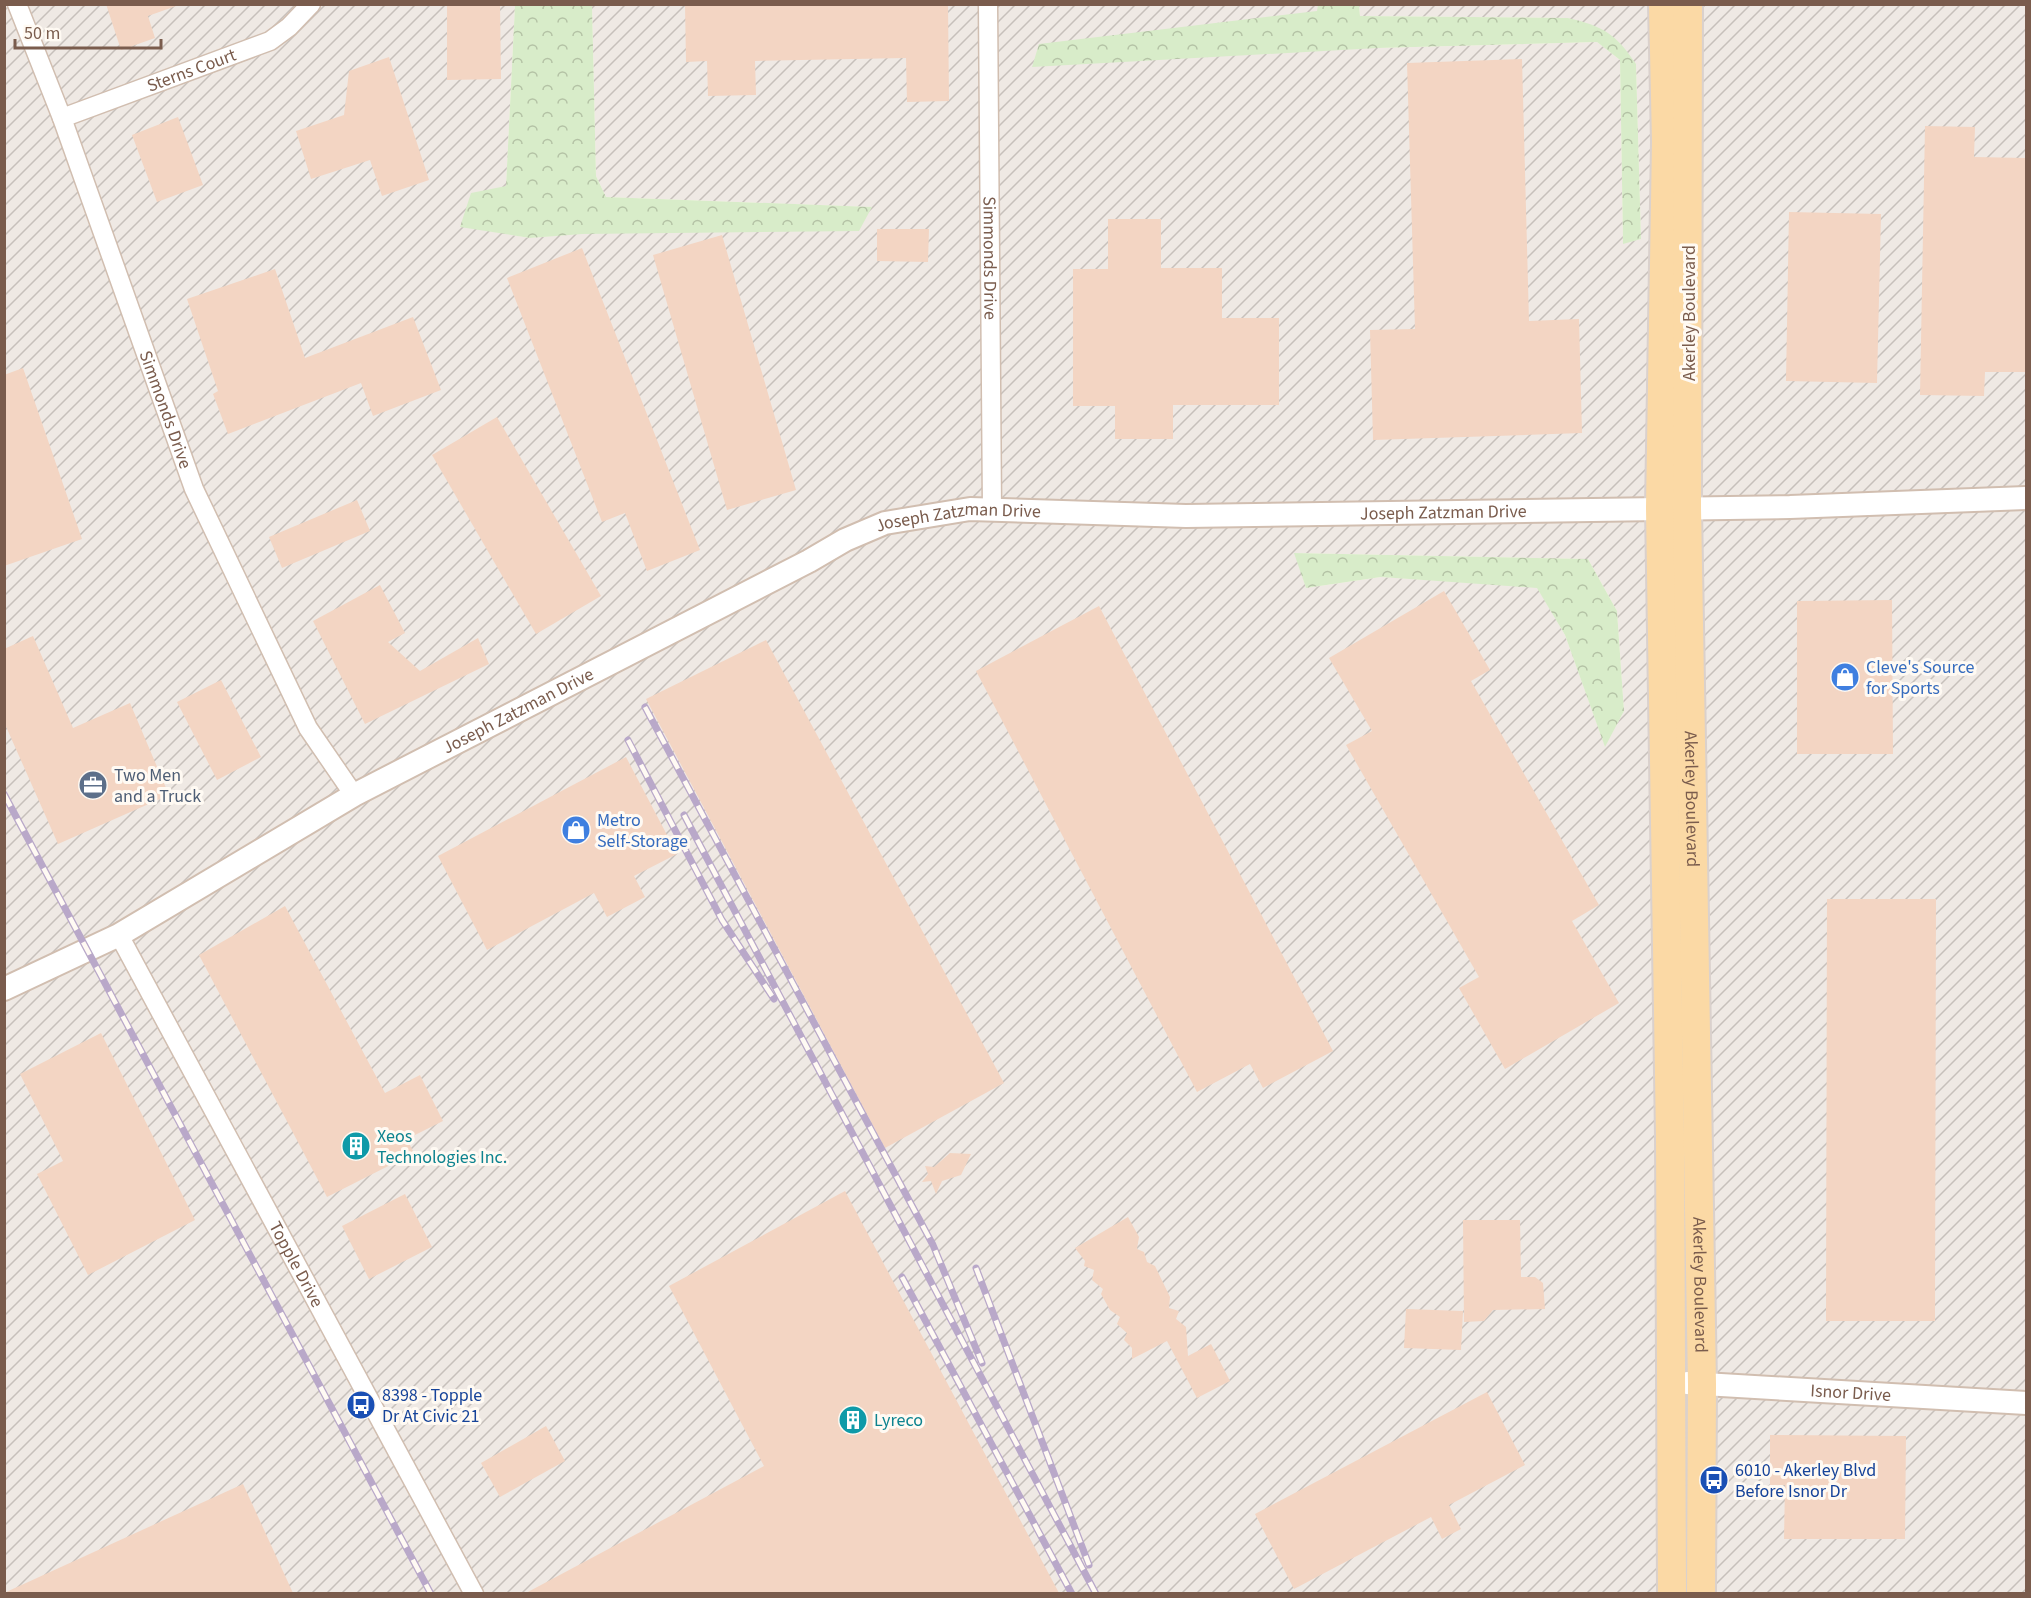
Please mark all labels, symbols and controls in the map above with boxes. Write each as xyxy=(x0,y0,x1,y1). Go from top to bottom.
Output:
scale bar xyxy=(15,12,160,50)
text: 50 m xyxy=(24,21,60,46)
street label: Sterns Court xyxy=(143,43,240,98)
street label: Simmonds Drive xyxy=(977,196,1002,320)
street label: Akerley Boulevard xyxy=(1677,245,1702,381)
street label: Simmonds Drive xyxy=(133,347,198,472)
street label: Joseph Zatzman Drive xyxy=(871,497,1041,539)
street label: Joseph Zatzman Drive xyxy=(1360,499,1527,526)
place label: Cleve's Source for Sports xyxy=(1866,655,1974,701)
shop icon: Cleve's Source for Sports xyxy=(1829,661,1861,693)
street label: Joseph Zatzman Drive xyxy=(438,662,598,760)
street label: Akerley Boulevard xyxy=(1678,731,1705,867)
place label: Two Men and a Truck xyxy=(114,763,201,809)
office icon: Two Men and a Truck xyxy=(77,769,109,801)
place label: Metro Self-Storage xyxy=(597,808,688,854)
shop icon: Metro Self-Storage xyxy=(560,814,592,846)
place label: Xeos Technologies Inc. xyxy=(377,1124,507,1170)
building icon: Xeos Technologies Inc. xyxy=(340,1130,372,1162)
street label: Topple Drive xyxy=(263,1217,329,1312)
street label: Akerley Boulevard xyxy=(1686,1217,1713,1353)
street label: Isnor Drive xyxy=(1810,1378,1892,1408)
place label: 8398 - Topple Dr At Civic 21 xyxy=(382,1383,482,1429)
bus stop icon: 8398 - Topple Dr At Civic 21 xyxy=(345,1389,377,1421)
building icon: Lyreco xyxy=(837,1404,869,1436)
place label: Lyreco xyxy=(874,1408,923,1433)
place label: 6010 - Akerley Blvd Before Isnor Dr xyxy=(1735,1458,1876,1504)
bus stop icon: 6010 - Akerley Blvd Before Isnor Dr xyxy=(1698,1464,1730,1496)

